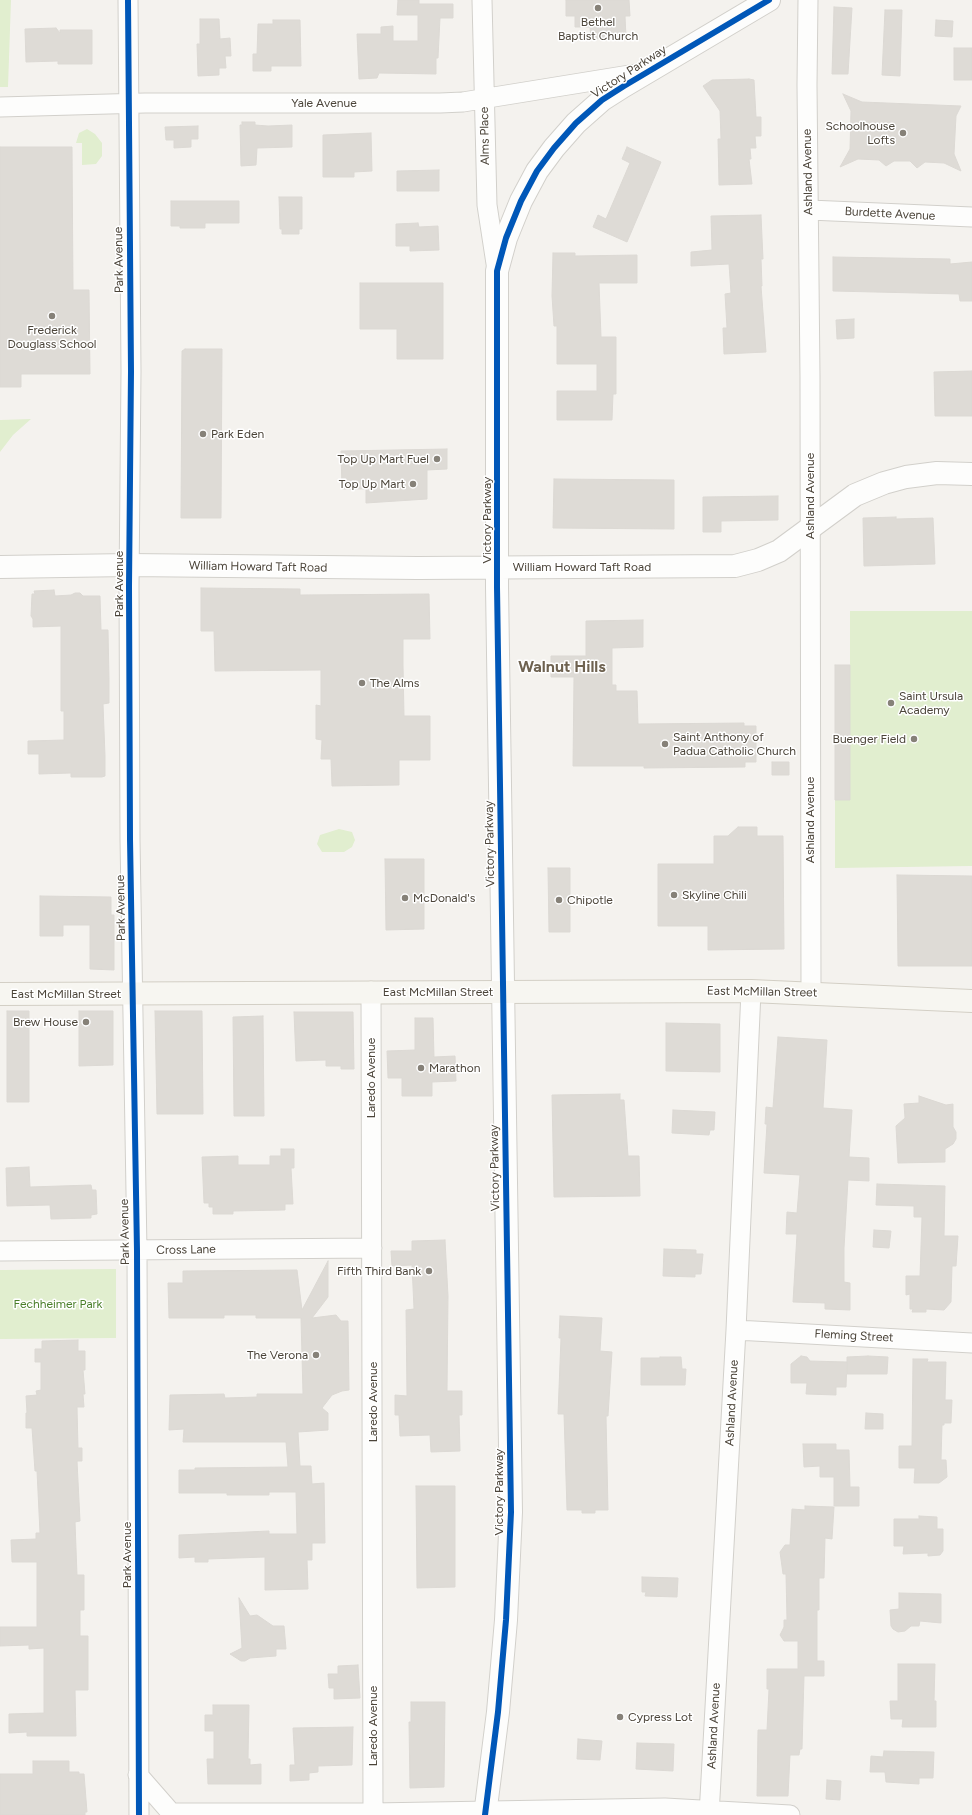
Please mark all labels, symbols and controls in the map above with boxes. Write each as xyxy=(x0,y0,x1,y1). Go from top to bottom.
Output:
marker: Bethel Baptist Church xyxy=(593,3,603,13)
place label: Bethel Baptist Church xyxy=(558,15,638,43)
street label: Victory Parkway xyxy=(589,42,669,102)
street label: Yale Avenue xyxy=(291,96,357,110)
street label: Alms Place xyxy=(477,107,493,165)
place label: Schoolhouse Lofts xyxy=(825,119,895,147)
marker: Schoolhouse Lofts xyxy=(898,128,908,138)
street label: Ashland Avenue xyxy=(800,129,816,215)
street label: Burdette Avenue xyxy=(844,204,936,224)
street label: Park Avenue xyxy=(111,227,127,293)
marker: Frederick Douglass School xyxy=(47,311,57,321)
place label: Frederick Douglass School xyxy=(8,323,96,351)
place label: Park Eden xyxy=(211,427,264,441)
marker: Park Eden xyxy=(198,429,208,439)
place label: Top Up Mart Fuel xyxy=(337,452,429,466)
street label: Ashland Avenue xyxy=(803,453,817,539)
marker: Top Up Mart Fuel xyxy=(432,454,442,464)
place label: Top Up Mart xyxy=(339,477,405,491)
street label: Victory Parkway xyxy=(480,477,494,563)
marker: Top Up Mart xyxy=(408,479,418,489)
street label: Park Avenue xyxy=(112,551,126,617)
street label: William Howard Taft Road xyxy=(189,559,327,575)
street label: William Howard Taft Road xyxy=(513,560,651,574)
district label: Walnut Hills xyxy=(518,657,606,677)
place label: The Alms xyxy=(370,676,419,690)
marker: The Alms xyxy=(357,678,367,688)
place label: Saint Ursula Academy xyxy=(899,689,963,717)
marker: Saint Ursula Academy xyxy=(886,698,896,708)
place label: Saint Anthony of Padua Catholic Church xyxy=(673,730,796,758)
place label: Buenger Field xyxy=(833,732,906,746)
marker: Buenger Field xyxy=(909,734,919,744)
marker: Saint Anthony of Padua Catholic Church xyxy=(660,739,670,749)
street label: Ashland Avenue xyxy=(803,777,817,863)
street label: Victory Parkway xyxy=(482,800,498,888)
street label: Park Avenue xyxy=(113,875,129,941)
place label: Skyline Chili xyxy=(682,888,747,902)
marker: Skyline Chili xyxy=(669,890,679,900)
place label: McDonald's xyxy=(413,891,475,905)
marker: McDonald's xyxy=(400,893,410,903)
place label: Chipotle xyxy=(567,893,613,907)
marker: Chipotle xyxy=(554,895,564,905)
street label: East McMillan Street xyxy=(707,984,817,1000)
street label: East McMillan Street xyxy=(383,985,493,999)
street label: East McMillan Street xyxy=(11,987,121,1001)
place label: Brew House xyxy=(13,1015,78,1029)
marker: Brew House xyxy=(81,1017,91,1027)
street label: Laredo Avenue xyxy=(364,1038,378,1118)
place label: Marathon xyxy=(429,1061,480,1075)
marker: Marathon xyxy=(416,1063,426,1073)
street label: Victory Parkway xyxy=(487,1124,503,1212)
street label: Park Avenue xyxy=(117,1199,133,1265)
street label: Cross Lane xyxy=(156,1242,216,1258)
place label: Fifth Third Bank xyxy=(337,1264,421,1278)
marker: Fifth Third Bank xyxy=(424,1266,434,1276)
park label: Fechheimer Park xyxy=(14,1297,102,1311)
street label: Fleming Street xyxy=(814,1327,894,1345)
place label: The Verona xyxy=(247,1348,308,1362)
marker: The Verona xyxy=(311,1350,321,1360)
street label: Ashland Avenue xyxy=(723,1359,741,1447)
street label: Laredo Avenue xyxy=(366,1362,380,1442)
street label: Victory Parkway xyxy=(492,1449,506,1535)
street label: Park Avenue xyxy=(120,1522,134,1588)
street label: Ashland Avenue xyxy=(705,1682,723,1770)
street label: Laredo Avenue xyxy=(366,1686,380,1766)
place label: Cypress Lot xyxy=(628,1710,693,1724)
marker: Cypress Lot xyxy=(615,1712,625,1722)

